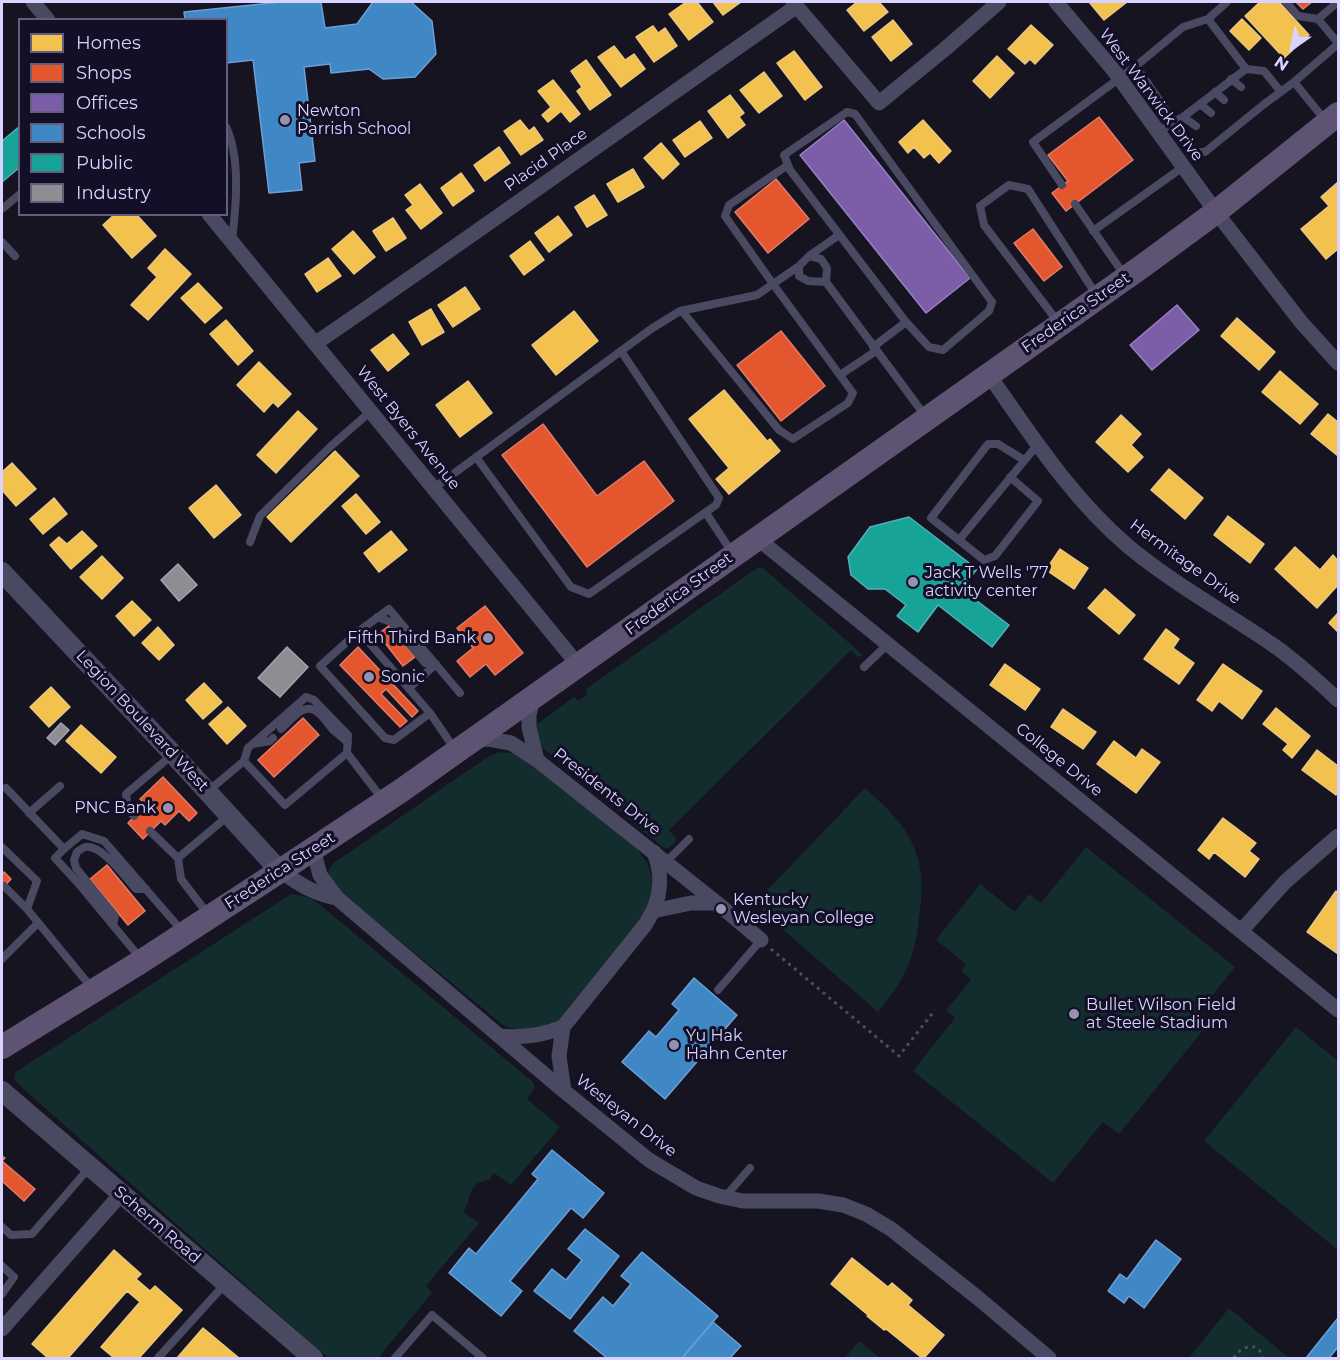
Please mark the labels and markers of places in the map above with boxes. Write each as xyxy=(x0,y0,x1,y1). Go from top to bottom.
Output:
place label: Newton Parrish School xyxy=(297,101,411,139)
marker: Newton Parrish School xyxy=(278,113,292,127)
place label: Jack T Wells '77 activity center xyxy=(925,563,1049,601)
marker: Jack T Wells '77 activity center xyxy=(906,575,920,589)
place label: Fifth Third Bank xyxy=(347,628,476,648)
marker: Fifth Third Bank xyxy=(481,631,495,645)
place label: Sonic xyxy=(381,667,425,687)
marker: Sonic xyxy=(362,670,376,684)
place label: PNC Bank xyxy=(74,798,156,818)
marker: PNC Bank xyxy=(161,801,175,815)
place label: Kentucky Wesleyan College xyxy=(733,890,874,928)
marker: Kentucky Wesleyan College xyxy=(714,902,728,916)
place label: Bullet Wilson Field at Steele Stadium xyxy=(1086,995,1236,1033)
marker: Bullet Wilson Field at Steele Stadium xyxy=(1067,1007,1081,1021)
place label: Yu Hak Hahn Center xyxy=(686,1026,788,1064)
marker: Yu Hak Hahn Center xyxy=(667,1038,681,1052)

